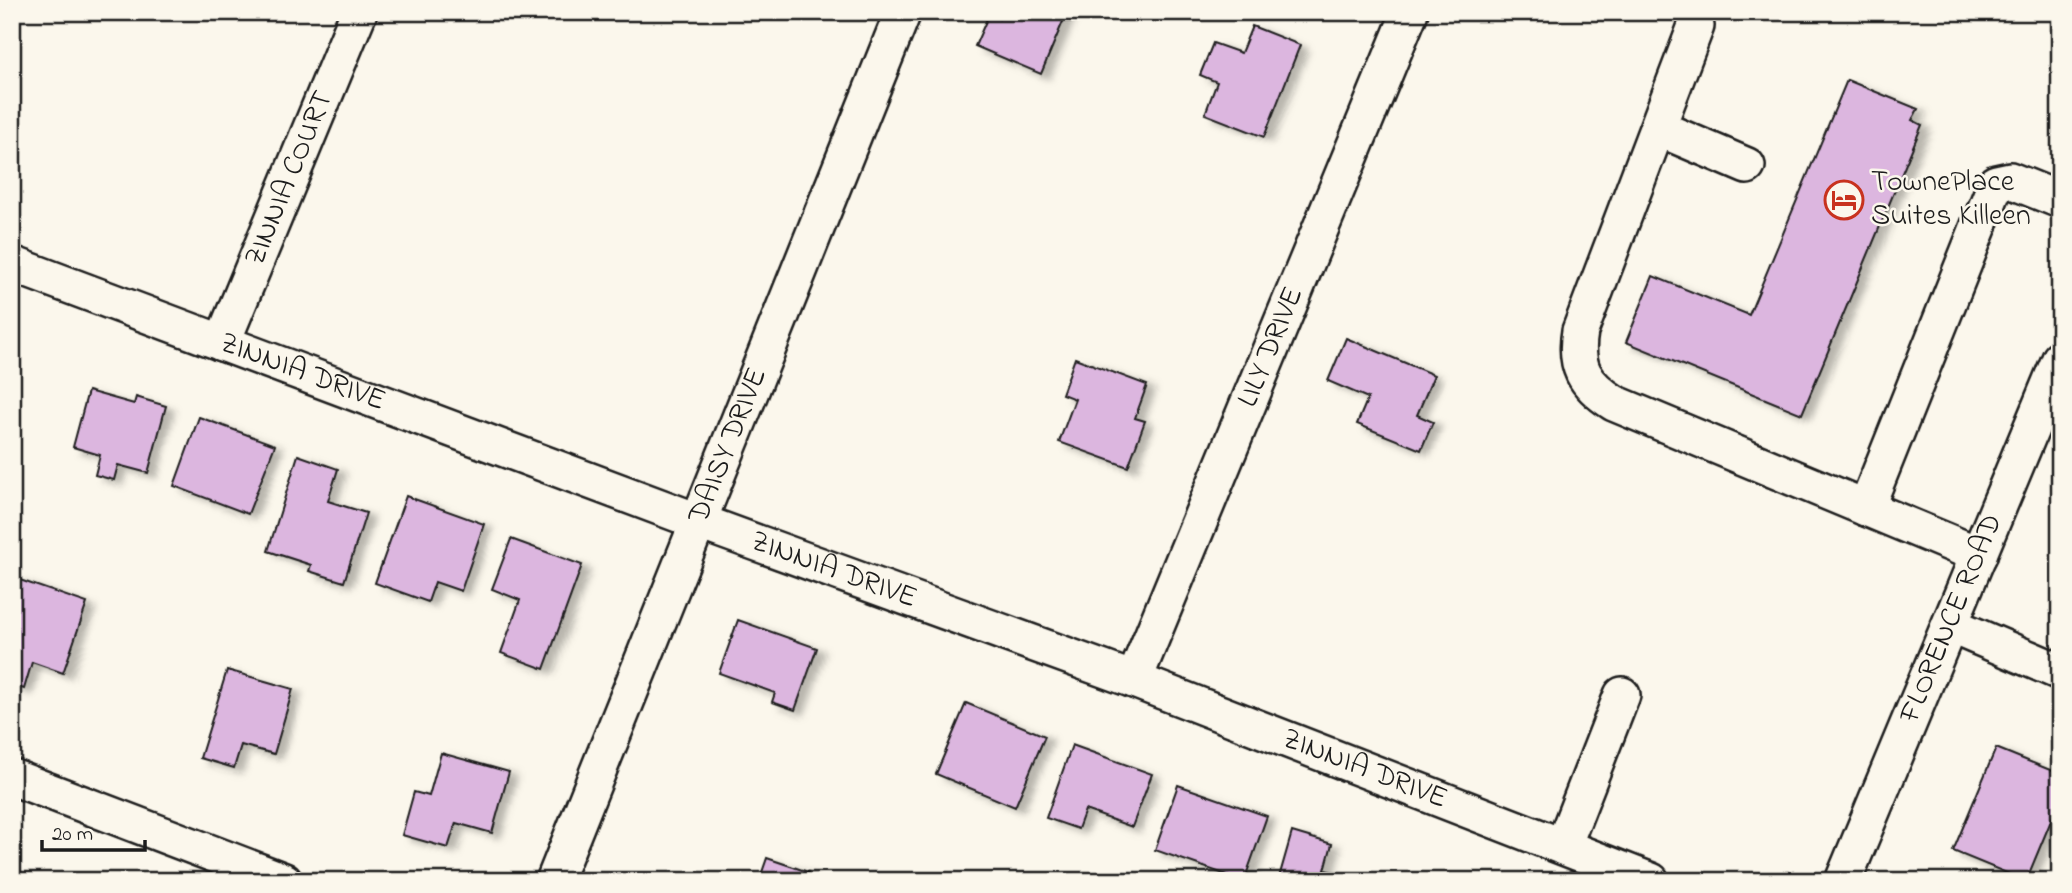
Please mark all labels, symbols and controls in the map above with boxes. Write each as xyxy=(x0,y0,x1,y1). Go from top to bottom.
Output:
street label: ZINNIA COURT xyxy=(234,84,346,273)
place label: TownePlace Suites Killeen xyxy=(1871,161,2031,239)
hotel icon: TownePlace Suites Killeen xyxy=(1823,179,1865,221)
street label: LILY DRIVE xyxy=(1227,280,1316,414)
street label: ZINNIA DRIVE xyxy=(213,322,391,424)
street label: DAISY DRIVE xyxy=(677,361,780,531)
street label: FLORENCE ROAD xyxy=(1889,507,2015,731)
street label: ZINNIA DRIVE xyxy=(744,520,923,621)
street label: ZINNIA DRIVE xyxy=(1276,718,1454,822)
scale bar xyxy=(42,809,145,853)
text: 20 m xyxy=(52,820,93,850)

